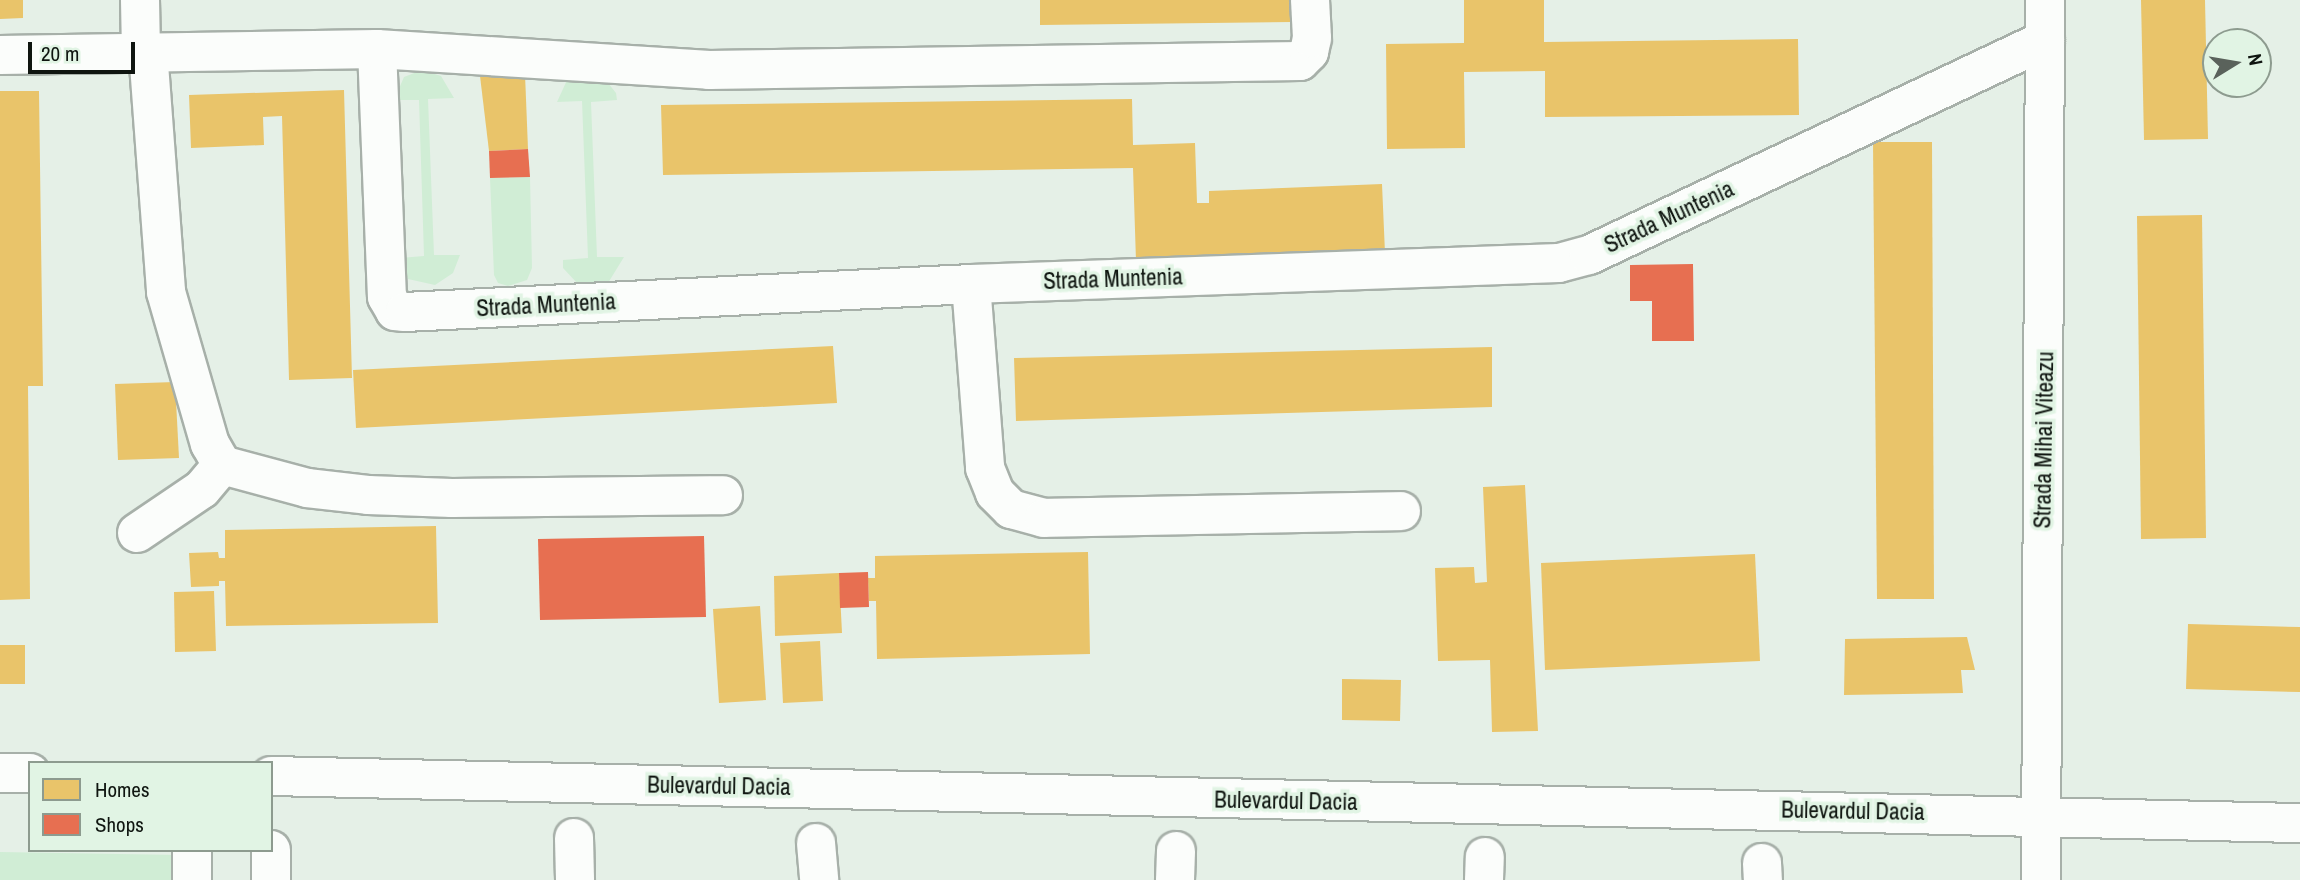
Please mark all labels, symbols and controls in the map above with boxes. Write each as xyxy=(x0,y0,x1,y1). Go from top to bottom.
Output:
scale bar xyxy=(32,28,138,72)
north arrow xyxy=(2202,28,2272,98)
text: 20 m xyxy=(41,39,79,68)
text: N xyxy=(2242,51,2269,67)
street label: Strada Muntenia xyxy=(1600,175,1738,259)
street label: Strada Muntenia xyxy=(1043,263,1183,295)
street label: Strada Muntenia xyxy=(476,288,616,322)
street label: Strada Mihai Viteazu xyxy=(2029,351,2059,529)
legend xyxy=(28,761,273,852)
street label: Bulevardul Dacia xyxy=(647,771,791,801)
text: Homes xyxy=(95,775,150,804)
street label: Bulevardul Dacia xyxy=(1214,786,1358,816)
street label: Bulevardul Dacia xyxy=(1781,796,1925,826)
text: Shops xyxy=(95,810,144,839)

